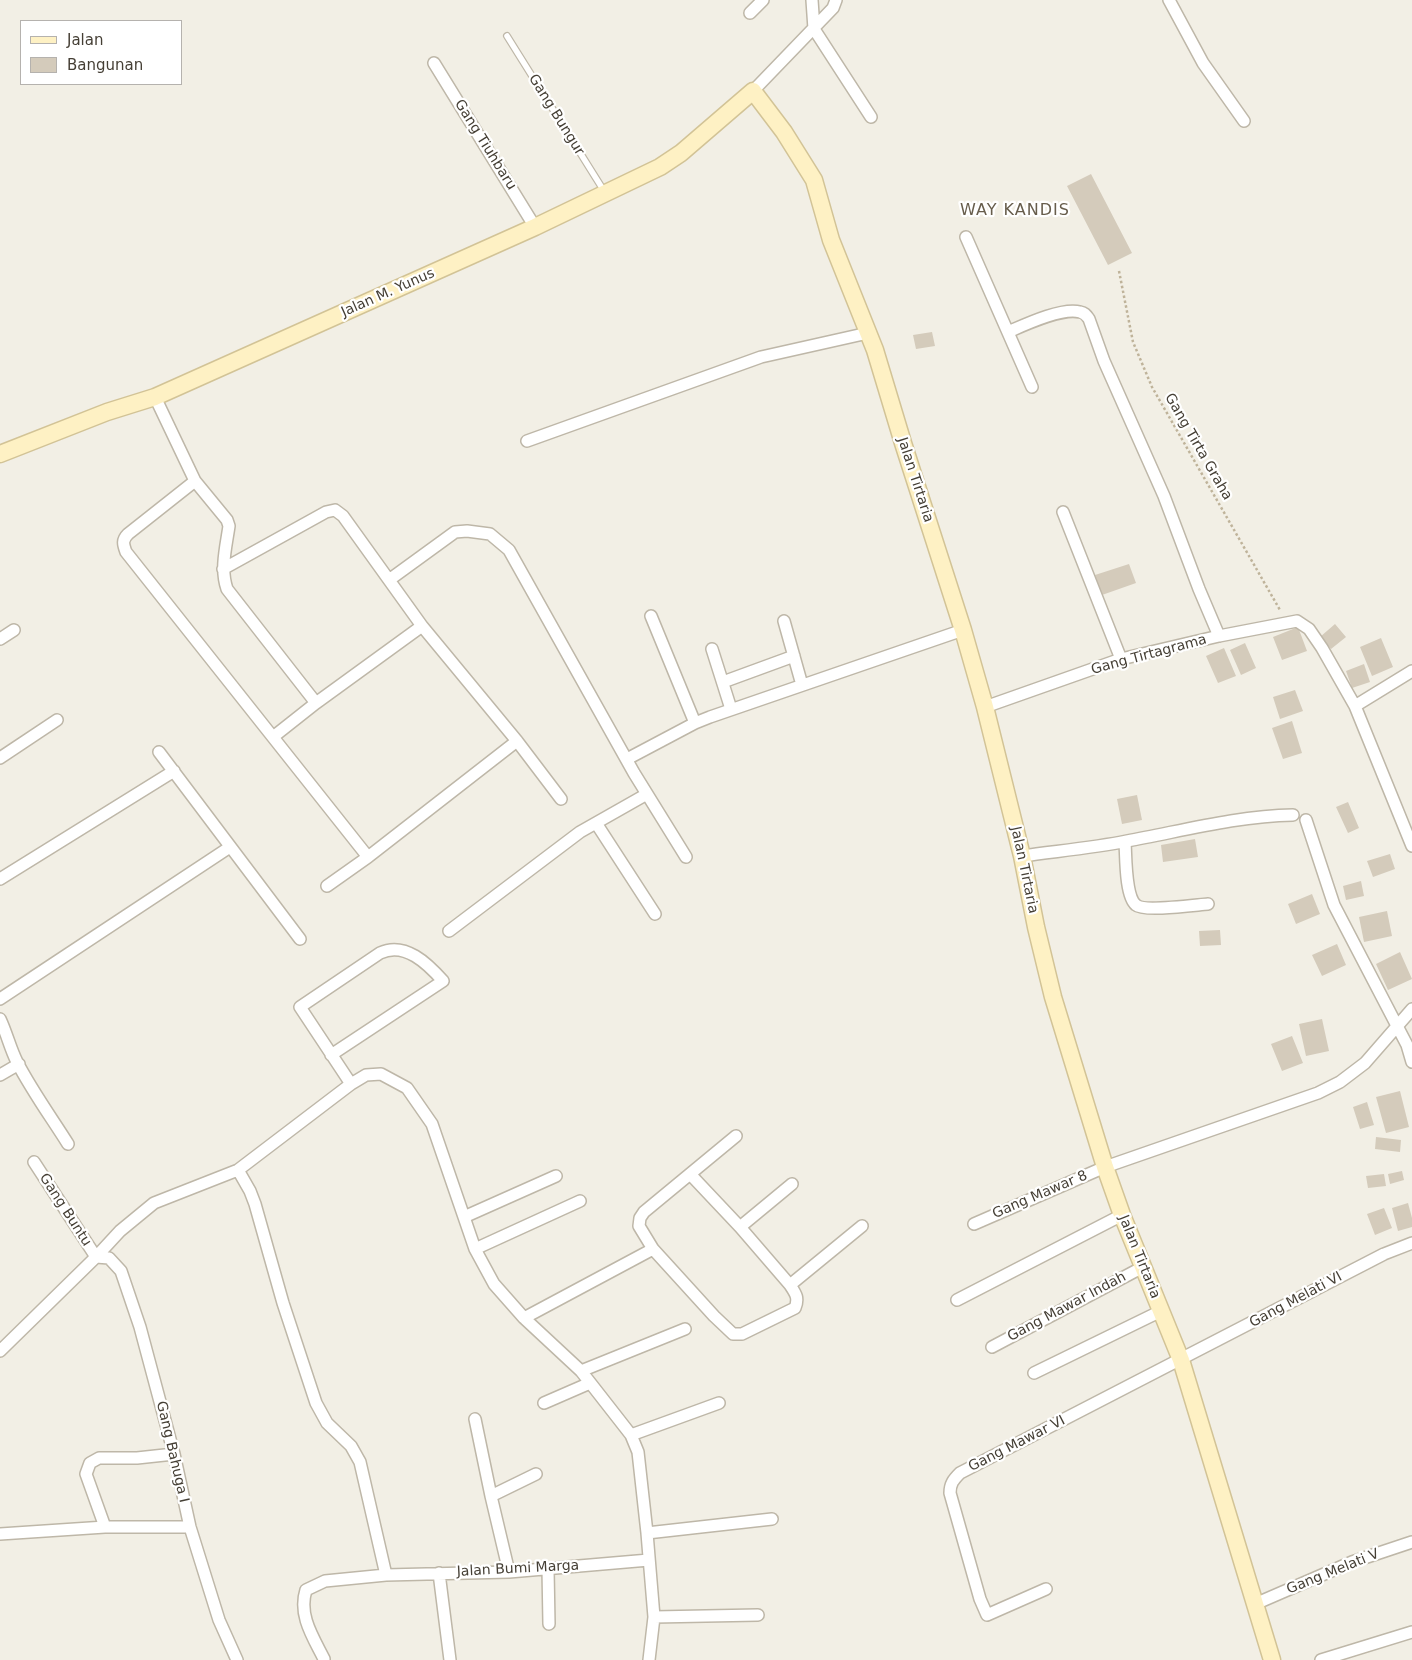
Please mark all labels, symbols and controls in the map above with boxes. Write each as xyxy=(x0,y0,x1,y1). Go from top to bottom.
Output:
legend xyxy=(20,20,182,85)
text: Jalan xyxy=(67,31,103,49)
text: Bangunan xyxy=(67,56,143,74)
street label: Gang Bungur xyxy=(524,71,588,159)
street label: Gang Tiuhbaru xyxy=(450,97,520,193)
district label: WAY KANDIS xyxy=(959,201,1071,221)
street label: Jalan M. Yunus xyxy=(339,265,437,321)
street label: Gang Tirta Graha xyxy=(1161,391,1235,503)
street label: Jalan Tirtaria xyxy=(893,435,937,525)
street label: Gang Tirtagrama xyxy=(1089,631,1209,679)
street label: Jalan Tirtaria xyxy=(1007,825,1041,915)
street label: Gang Mawar 8 xyxy=(990,1167,1090,1223)
street label: Gang Buntu xyxy=(35,1170,95,1250)
street label: Jalan Tirtaria xyxy=(1115,1213,1163,1301)
street label: Gang Mawar Indah xyxy=(1005,1269,1129,1345)
street label: Gang Melati VI xyxy=(1247,1269,1345,1331)
street label: Gang Bahuga I xyxy=(152,1400,192,1504)
street label: Gang Mawar VI xyxy=(966,1412,1068,1476)
street label: Gang Melati V xyxy=(1284,1546,1382,1598)
street label: Jalan Bumi Marga xyxy=(456,1557,580,1581)

